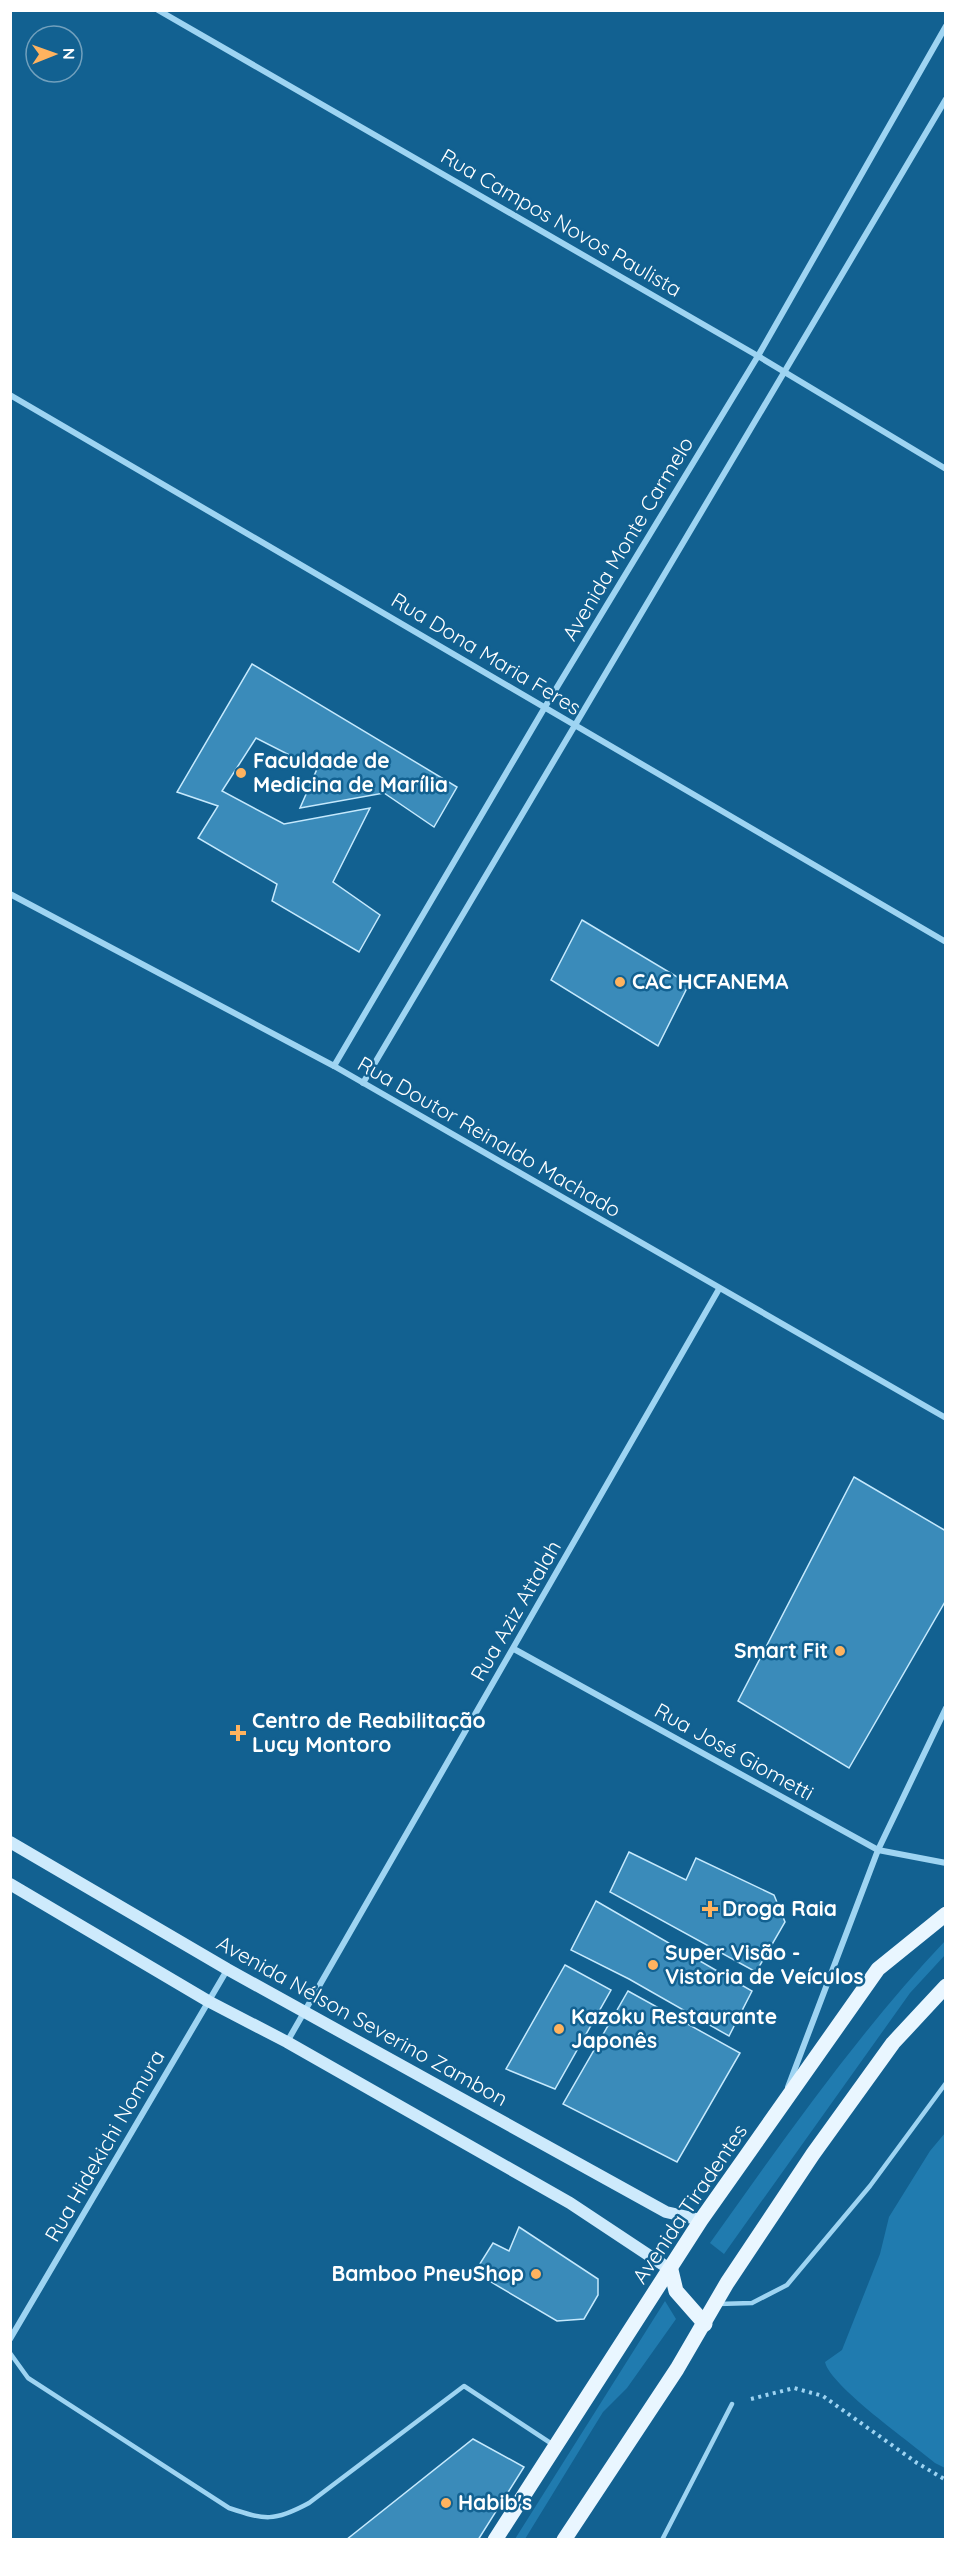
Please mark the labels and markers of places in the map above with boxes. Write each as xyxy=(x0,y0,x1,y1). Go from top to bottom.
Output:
place label: Faculdade de Medicina de Marília xyxy=(253,747,448,797)
marker: Faculdade de Medicina de Marília xyxy=(234,766,248,780)
place label: CAC HCFANEMA xyxy=(632,968,789,994)
marker: CAC HCFANEMA xyxy=(613,975,627,989)
place label: Smart Fit xyxy=(734,1637,828,1663)
marker: Smart Fit xyxy=(833,1644,847,1658)
place label: Centro de Reabilitação Lucy Montoro xyxy=(252,1707,486,1757)
marker: Centro de Reabilitação Lucy Montoro xyxy=(229,1724,247,1742)
place label: Droga Raia xyxy=(722,1895,837,1921)
marker: Droga Raia xyxy=(703,1902,717,1916)
place label: Super Visão - Vistoria de Veículos xyxy=(665,1939,864,1989)
marker: Super Visão - Vistoria de Veículos xyxy=(646,1958,660,1972)
place label: Kazoku Restaurante Japonês xyxy=(571,2003,777,2053)
marker: Kazoku Restaurante Japonês xyxy=(552,2022,566,2036)
place label: Bamboo PneuShop xyxy=(331,2260,524,2286)
marker: Bamboo PneuShop xyxy=(529,2267,543,2281)
place label: Habib's xyxy=(458,2489,532,2515)
marker: Habib's xyxy=(439,2496,453,2510)

